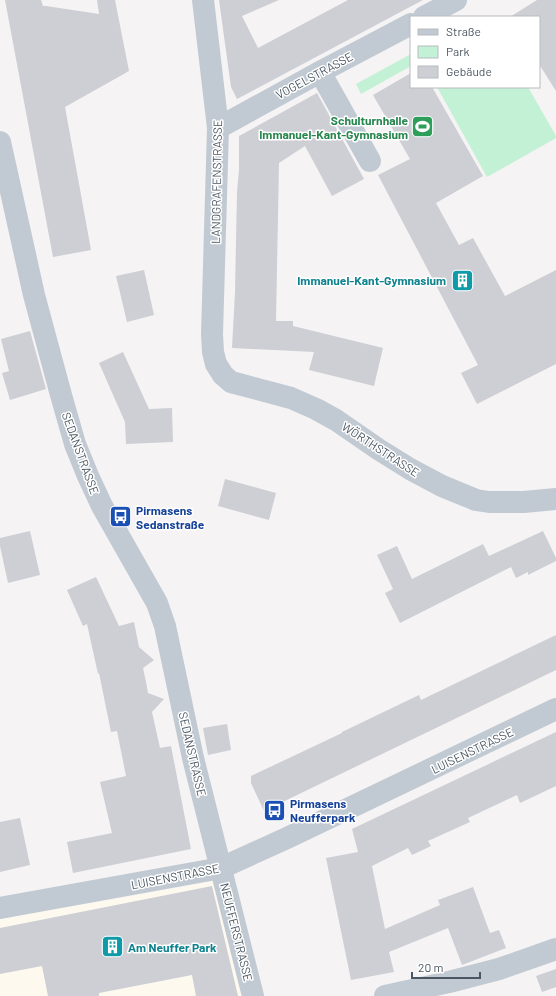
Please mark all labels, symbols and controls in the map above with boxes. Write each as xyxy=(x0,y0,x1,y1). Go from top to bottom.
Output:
legend xyxy=(410,16,540,88)
text: Straße xyxy=(446,24,481,38)
text: Park xyxy=(446,44,470,58)
street label: VOGELSTRASSE xyxy=(273,49,355,101)
text: Gebäude xyxy=(446,64,492,78)
place label: Schulturnhalle Immanuel-Kant-Gymnasium xyxy=(259,113,408,141)
sports icon: Schulturnhalle Immanuel-Kant-Gymnasium xyxy=(410,114,436,140)
street label: LANDGRAFENSTRASSE xyxy=(208,120,224,244)
building icon: Immanuel-Kant-Gymnasium xyxy=(449,267,475,293)
place label: Immanuel-Kant-Gymnasium xyxy=(297,273,446,287)
street label: SEDANSTRASSE xyxy=(60,410,102,496)
street label: WÖRTHSTRASSE xyxy=(340,419,422,479)
place label: Pirmasens Sedanstraße xyxy=(136,503,205,531)
bus stop icon: Pirmasens Sedanstraße xyxy=(108,504,134,530)
street label: SEDANSTRASSE xyxy=(176,710,210,798)
street label: LUISENSTRASSE xyxy=(429,724,515,776)
place label: Pirmasens Neufferpark xyxy=(290,796,356,824)
bus stop icon: Pirmasens Neufferpark xyxy=(261,797,287,823)
street label: LUISENSTRASSE xyxy=(130,861,220,891)
street label: NEUFFERSTRASSE xyxy=(218,881,256,983)
building icon: Am Neuffer Park xyxy=(100,934,126,960)
place label: Am Neuffer Park xyxy=(128,940,217,954)
scale bar xyxy=(412,954,480,980)
text: 20 m xyxy=(418,960,444,974)

